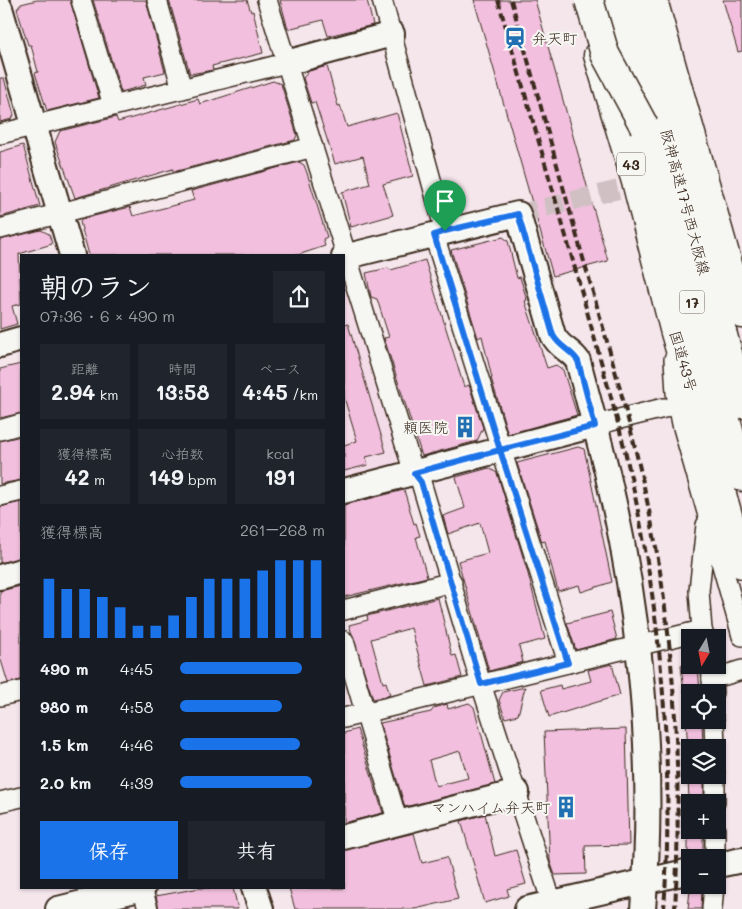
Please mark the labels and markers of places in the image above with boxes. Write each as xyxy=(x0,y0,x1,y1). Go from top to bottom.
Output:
station icon: 弁天町 xyxy=(502,25,528,51)
place label: 弁天町 xyxy=(532,28,578,48)
pin xyxy=(424,180,466,231)
building icon: 頼医院 xyxy=(452,414,478,440)
place label: 頼医院 xyxy=(403,417,448,437)
building icon: マンハイム弁天町 xyxy=(553,794,579,820)
place label: マンハイム弁天町 xyxy=(431,797,551,817)

